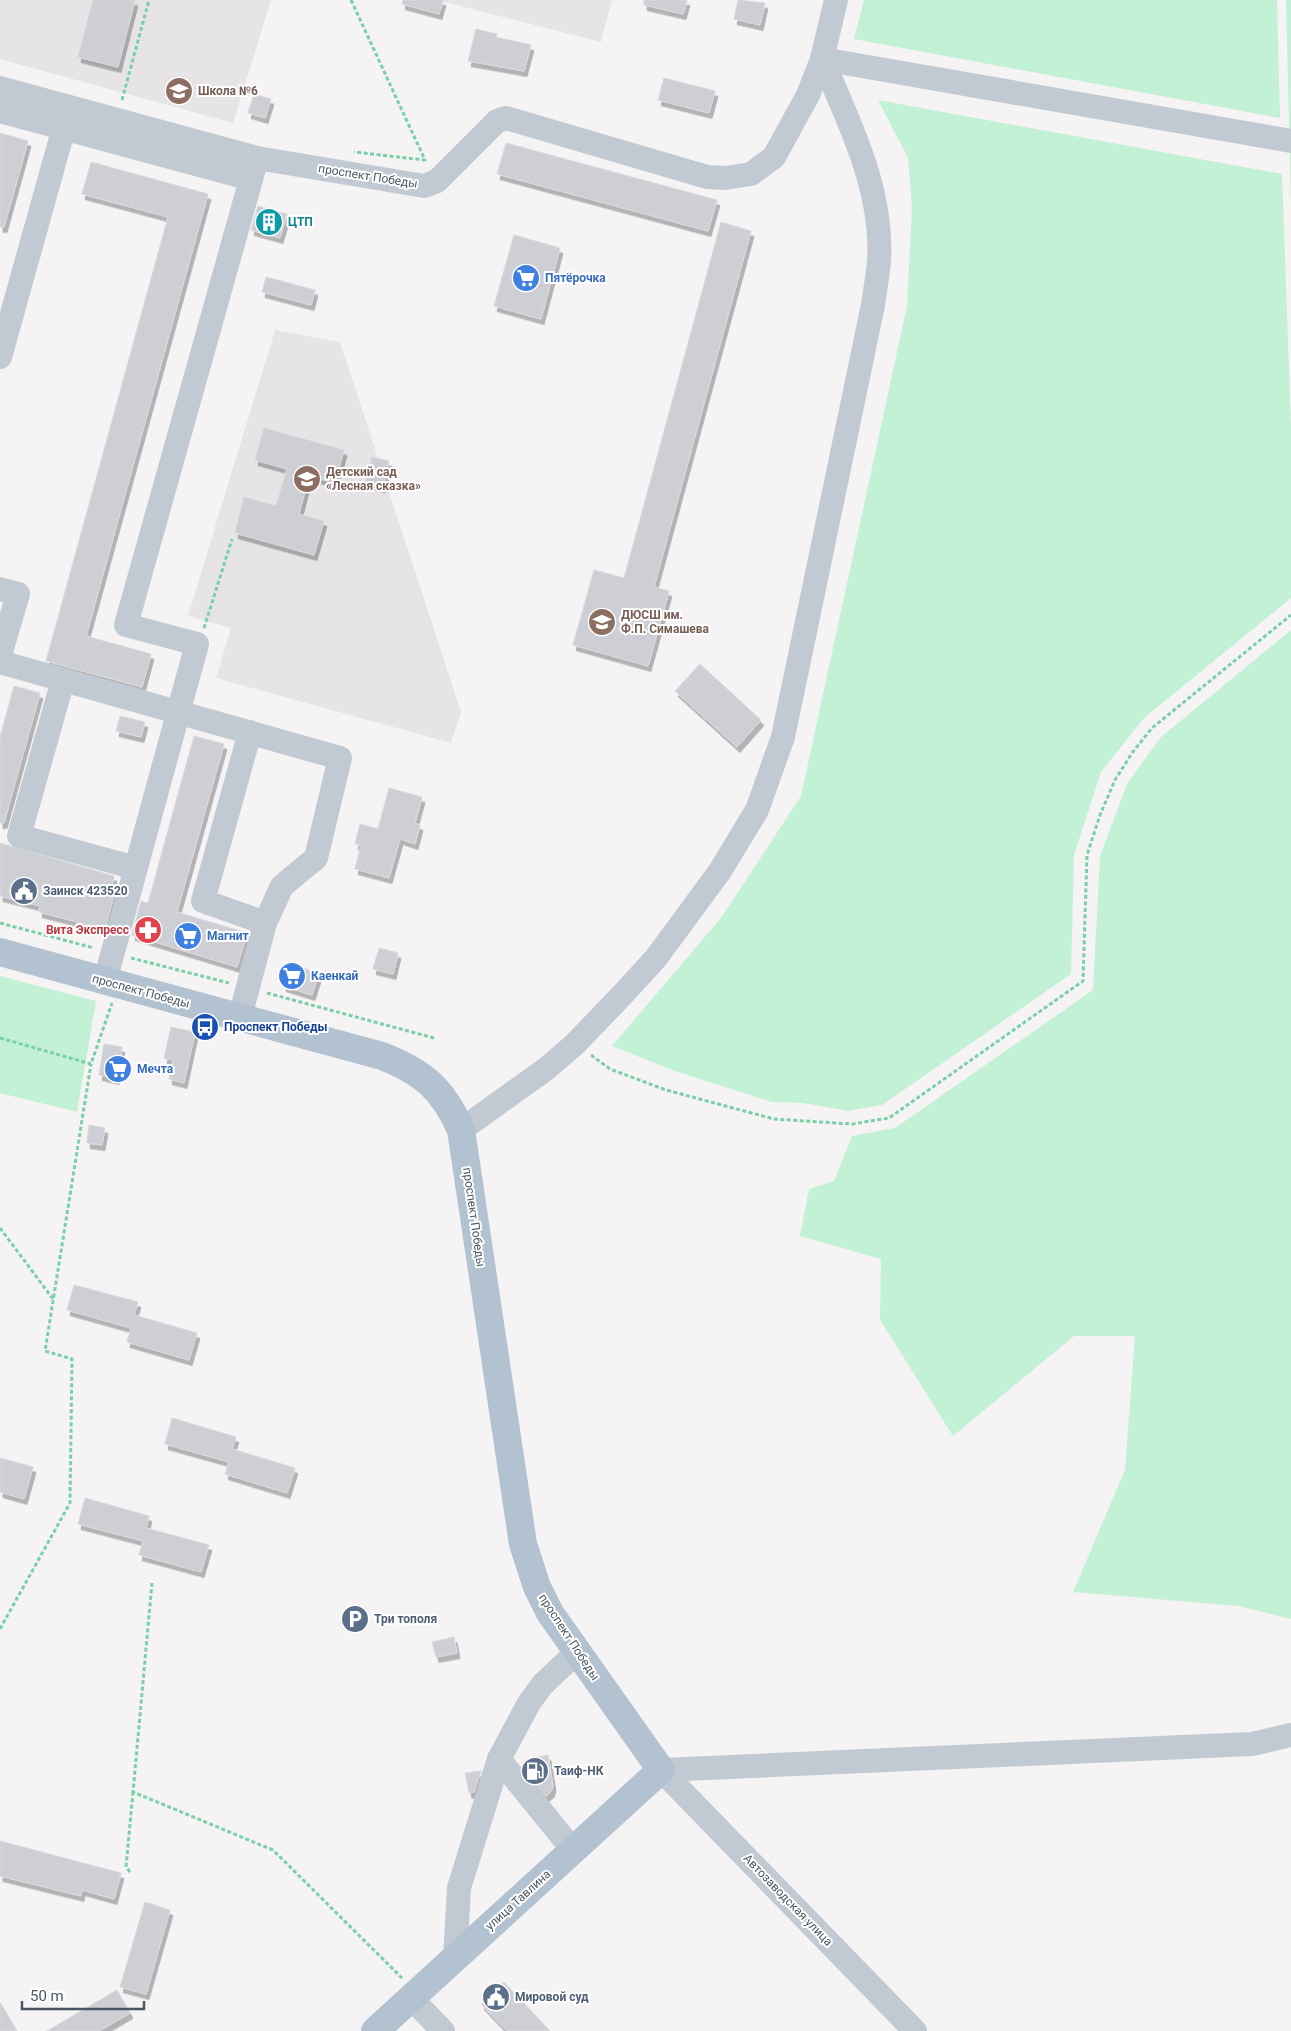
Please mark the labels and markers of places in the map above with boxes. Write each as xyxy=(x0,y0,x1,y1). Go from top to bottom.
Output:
school or university icon: Школа №6 xyxy=(164,76,194,106)
place label: Школа №6 xyxy=(198,84,258,98)
building icon: ЦТП xyxy=(254,207,284,237)
place label: ЦТП xyxy=(288,215,313,229)
supermarket icon: Пятёрочка xyxy=(511,263,541,293)
place label: Пятёрочка xyxy=(545,271,606,285)
school or university icon: Детский сад «Лесная сказка» xyxy=(292,464,322,494)
place label: Детский сад «Лесная сказка» xyxy=(326,465,421,493)
school or university icon: ДЮСШ им. Ф.П. Симашева xyxy=(587,607,617,637)
place label: ДЮСШ им. Ф.П. Симашева xyxy=(621,608,710,636)
public building icon: Заинск 423520 xyxy=(9,876,39,906)
place label: Заинск 423520 xyxy=(43,884,128,898)
pharmacy icon: Вита Экспресс xyxy=(133,915,163,945)
supermarket icon: Магнит xyxy=(173,921,203,951)
place label: Вита Экспресс xyxy=(46,923,129,937)
place label: Магнит xyxy=(207,929,249,943)
supermarket icon: Каенкай xyxy=(277,961,307,991)
place label: Каенкай xyxy=(311,969,359,983)
bus stop icon: Проспект Победы xyxy=(190,1012,220,1042)
place label: Проспект Победы xyxy=(224,1020,328,1034)
supermarket icon: Мечта xyxy=(103,1054,133,1084)
place label: Мечта xyxy=(137,1062,174,1076)
parking icon: Три тополя xyxy=(340,1604,370,1634)
place label: Три тополя xyxy=(374,1612,437,1626)
fuel station icon: Таиф-НК xyxy=(520,1756,550,1786)
place label: Таиф-НК xyxy=(554,1764,604,1778)
public building icon: Мировой суд xyxy=(481,1982,511,2012)
place label: Мировой суд xyxy=(515,1990,589,2004)

